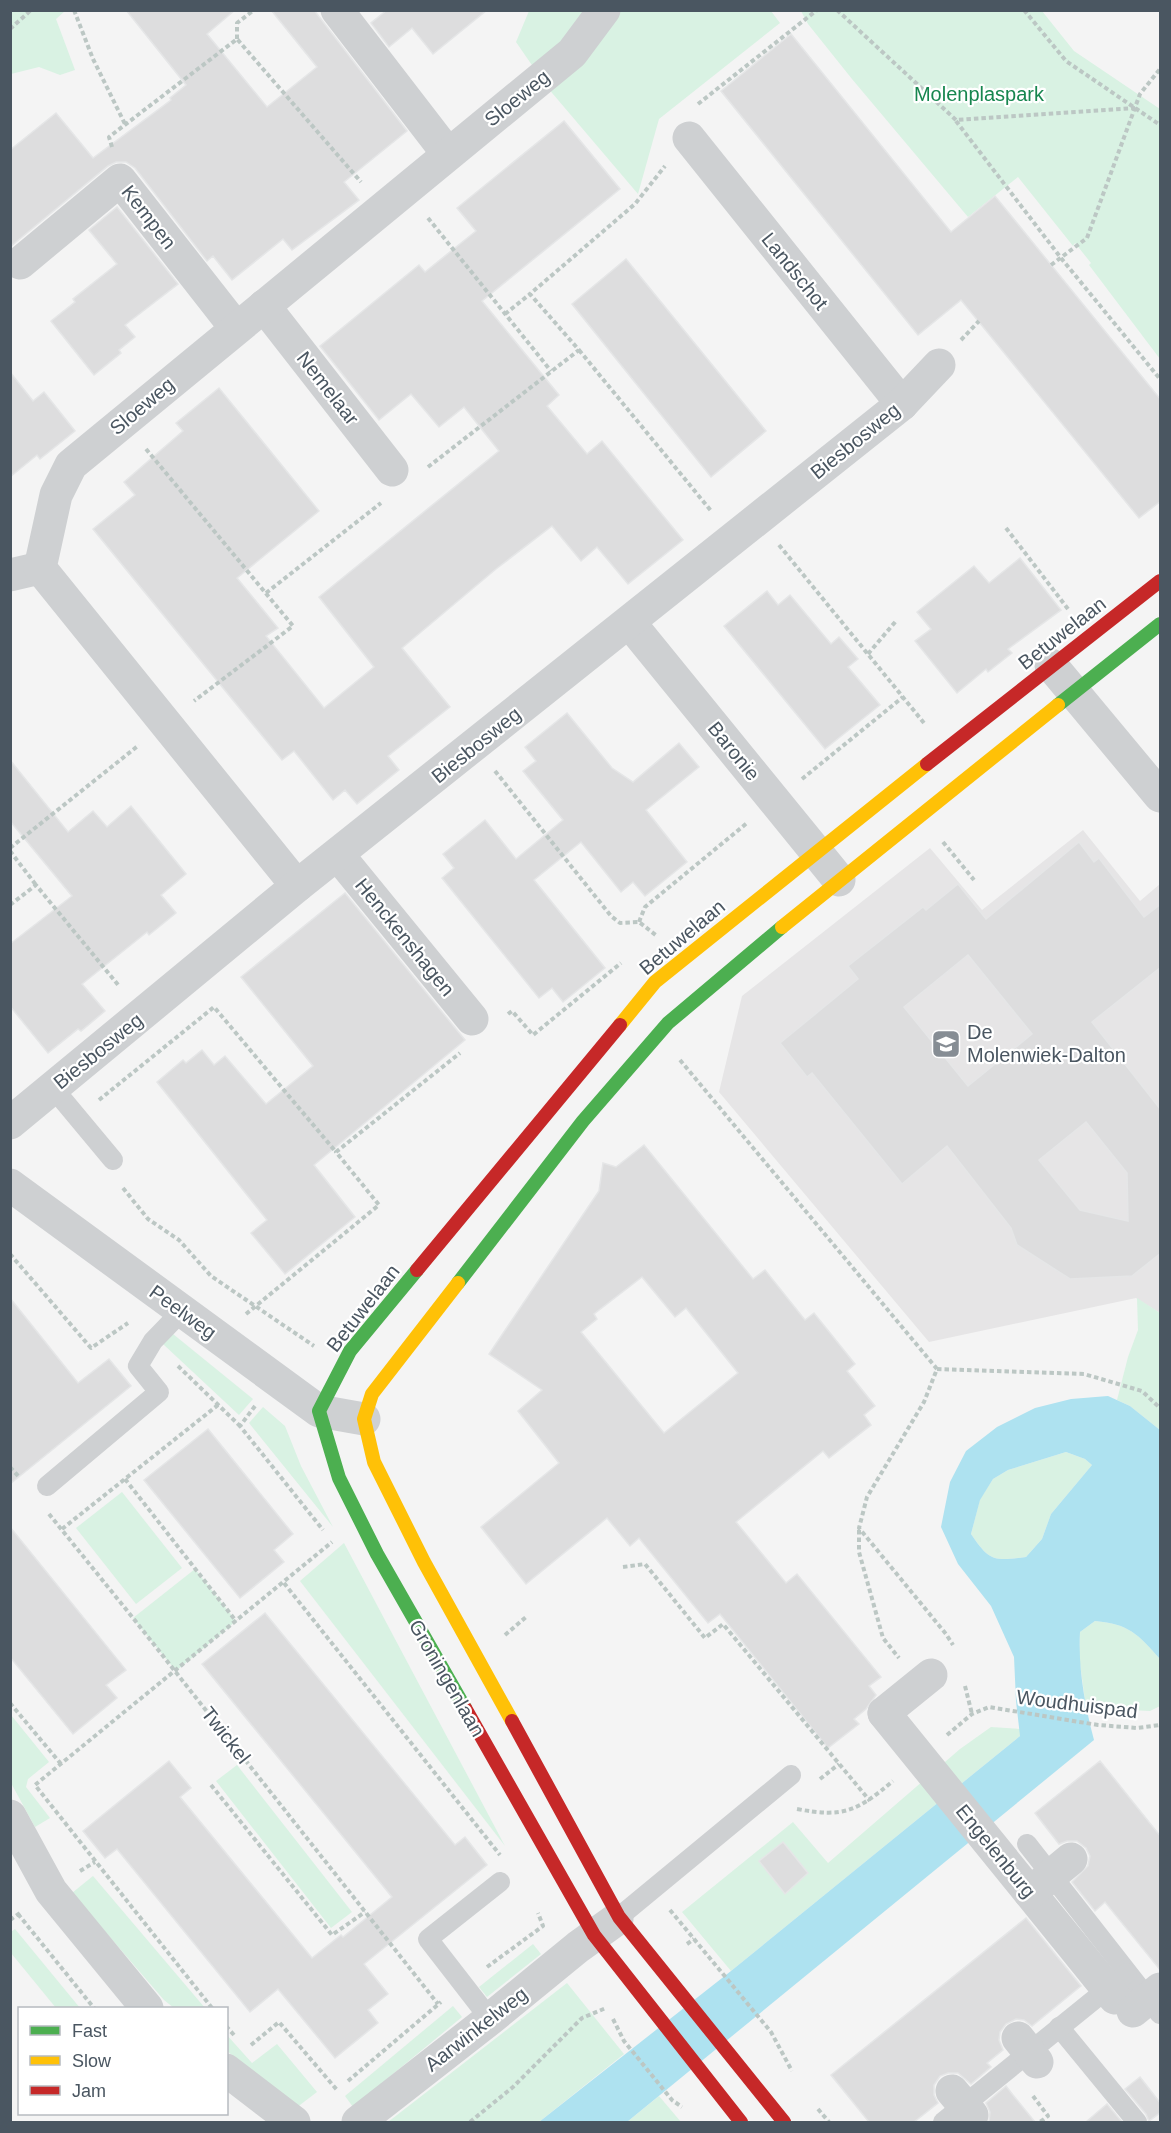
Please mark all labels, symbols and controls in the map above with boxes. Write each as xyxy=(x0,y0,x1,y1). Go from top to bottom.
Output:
street label: Sloeweg xyxy=(480,65,554,131)
park label: Molenplaspark xyxy=(914,83,1045,105)
street label: Kempen xyxy=(117,181,181,253)
street label: Landschot xyxy=(757,228,833,314)
street label: Nemelaar xyxy=(293,347,364,429)
street label: Sloeweg xyxy=(106,373,178,439)
street label: Biesbosweg xyxy=(806,399,904,483)
street label: Betuwelaan xyxy=(1014,592,1110,674)
street label: Biesbosweg xyxy=(427,703,525,787)
street label: Baronie xyxy=(704,717,764,785)
street label: Henckenshagen xyxy=(351,874,459,1000)
street label: Betuwelaan xyxy=(635,895,729,979)
street label: Biesbosweg xyxy=(49,1009,147,1093)
place label: De Molenwiek-Dalton xyxy=(967,1021,1126,1066)
school or university icon: De Molenwiek-Dalton xyxy=(930,1028,962,1060)
street label: Betuwelaan xyxy=(322,1260,404,1356)
street label: Peelweg xyxy=(146,1281,220,1343)
street label: Groningenlaan xyxy=(405,1616,489,1740)
street label: Woudhuispad xyxy=(1015,1686,1139,1722)
street label: Twickel xyxy=(197,1702,255,1768)
street label: Engelenburg xyxy=(952,1800,1040,1902)
street label: Aarwinkelweg xyxy=(421,1982,531,2076)
legend xyxy=(18,2007,228,2115)
text: Fast xyxy=(72,2021,107,2041)
text: Slow xyxy=(72,2051,112,2071)
text: Jam xyxy=(72,2081,106,2101)

